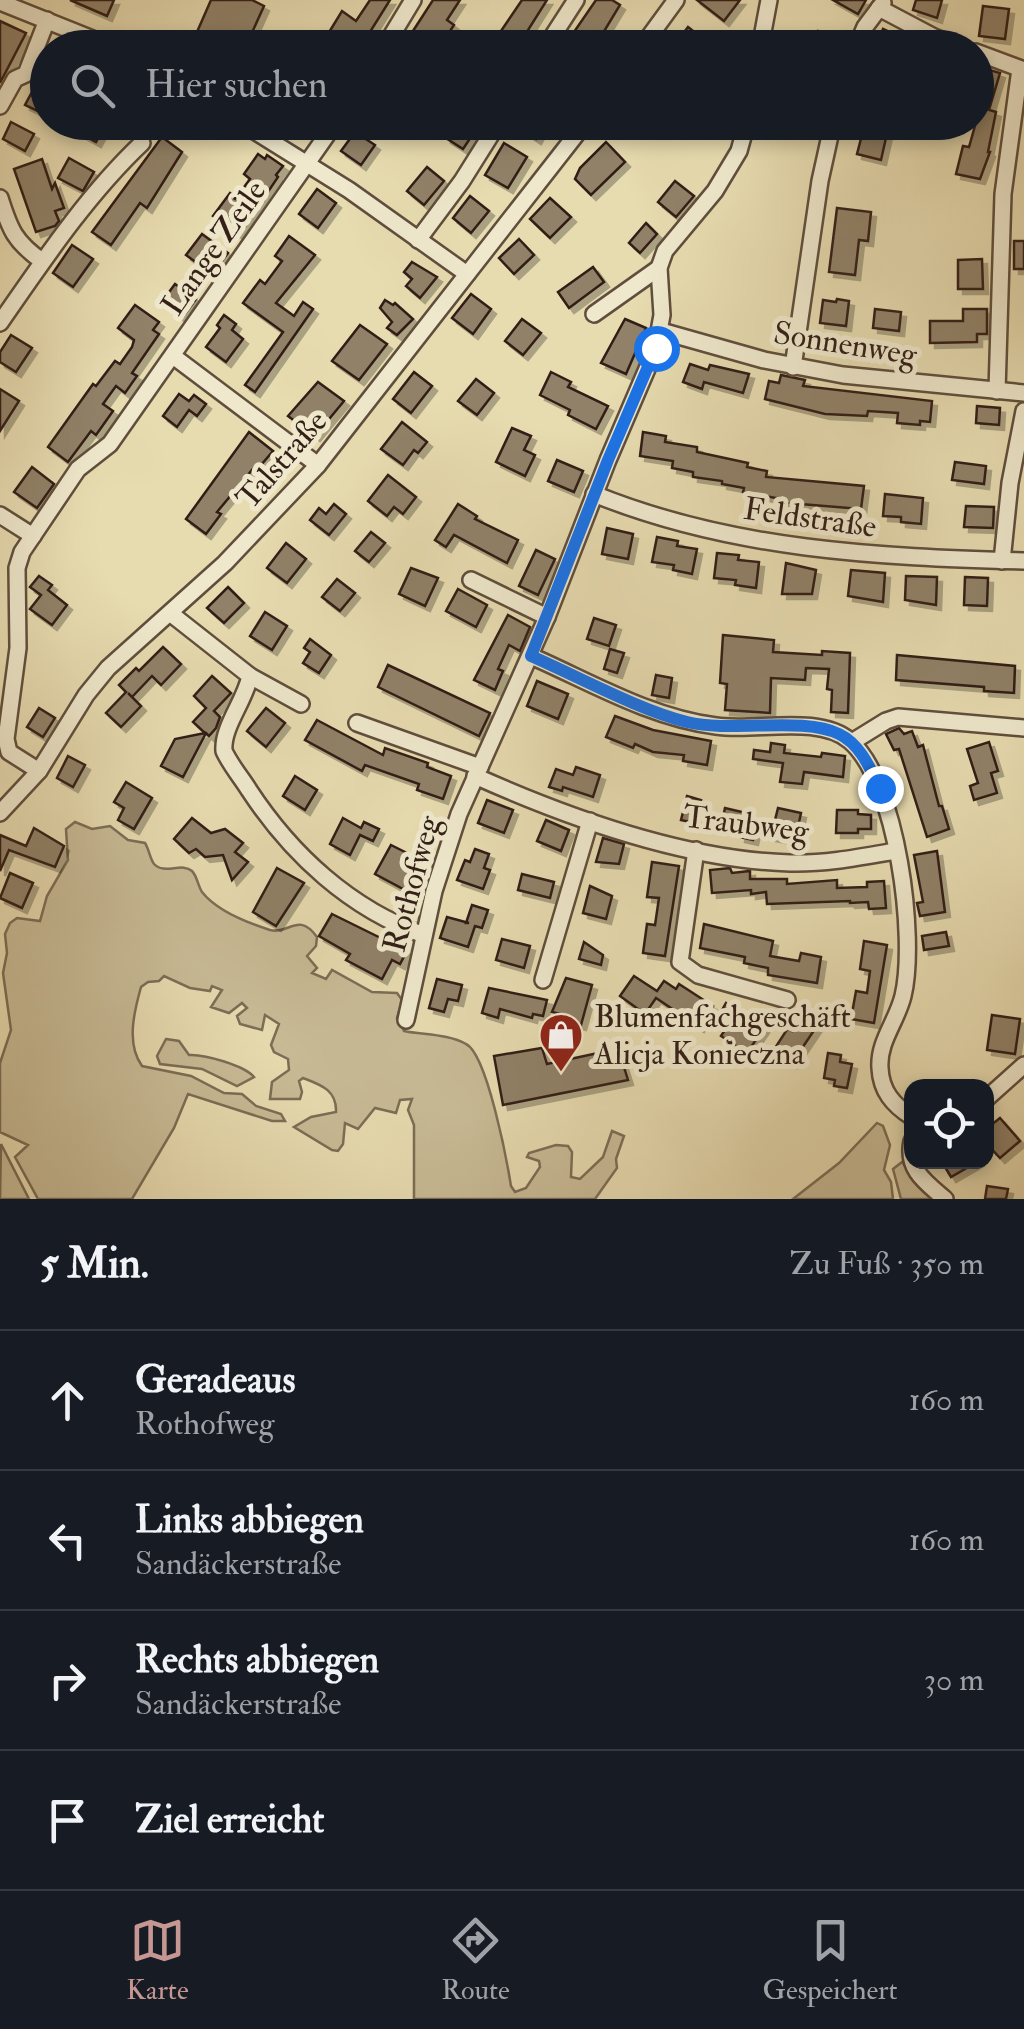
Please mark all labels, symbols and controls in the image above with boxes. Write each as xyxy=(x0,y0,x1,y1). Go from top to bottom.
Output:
search box xyxy=(30,30,994,140)
icon: search xyxy=(65,58,120,113)
text: Hier suchen xyxy=(145,61,328,109)
street label: Lange Zeile xyxy=(153,173,275,323)
street label: Sonnenweg xyxy=(771,313,921,375)
route start xyxy=(634,326,680,372)
street label: Talstraße xyxy=(228,402,336,518)
street label: Feldstraße xyxy=(741,489,879,547)
route end xyxy=(858,766,904,812)
street label: Traubweg xyxy=(681,796,812,852)
street label: Rothofweg xyxy=(375,810,450,957)
place label: Blumenfachgeschäft Alicja Konieczna xyxy=(593,997,851,1074)
shop icon: Blumenfachgeschäft Alicja Konieczna xyxy=(538,1012,584,1073)
map controls xyxy=(904,1079,994,1169)
button: locate xyxy=(904,1079,994,1169)
text: 5 Min. xyxy=(40,1238,149,1290)
text: Zu Fuß · 350 m xyxy=(790,1244,984,1284)
text: Geradeaus xyxy=(135,1356,296,1404)
icon: ahead xyxy=(40,1373,95,1428)
text: 160 m xyxy=(909,1380,984,1420)
text: Rothofweg xyxy=(135,1404,275,1444)
text: Links abbiegen xyxy=(135,1496,364,1544)
icon: left xyxy=(40,1513,95,1568)
text: 160 m xyxy=(909,1520,984,1560)
text: Sandäckerstraße xyxy=(135,1544,341,1584)
text: Rechts abbiegen xyxy=(135,1636,379,1684)
icon: right xyxy=(40,1653,95,1708)
text: 30 m xyxy=(924,1660,984,1700)
text: Sandäckerstraße xyxy=(135,1684,341,1724)
icon: arrive xyxy=(40,1793,95,1848)
text: Ziel erreicht xyxy=(135,1796,324,1844)
tab: Karte xyxy=(126,1913,189,2008)
tab: Route xyxy=(441,1913,510,2008)
tab: Gespeichert xyxy=(762,1913,898,2008)

